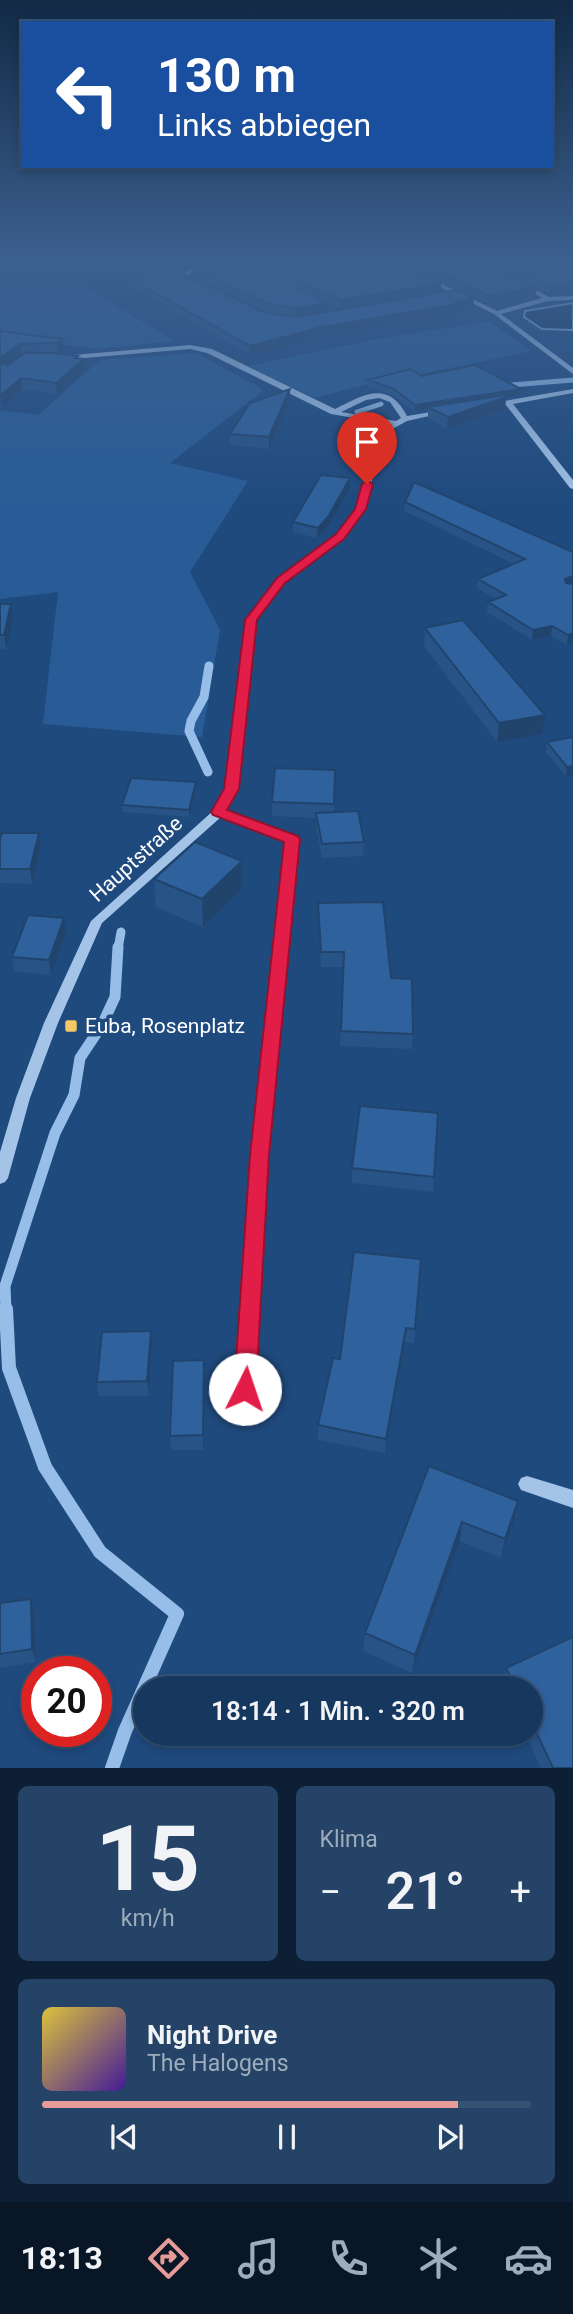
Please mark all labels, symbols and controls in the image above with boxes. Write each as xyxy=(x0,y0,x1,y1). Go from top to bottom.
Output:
text: 130 m xyxy=(157,47,296,104)
icon: left xyxy=(42,49,133,140)
text: Links abbiegen xyxy=(157,106,371,144)
pin xyxy=(337,412,397,484)
icon: arrive xyxy=(348,423,386,461)
street label: Hauptstraße xyxy=(85,811,187,907)
place label: Euba, Rosenplatz xyxy=(85,1014,245,1038)
marker: Euba, Rosenplatz xyxy=(63,1018,79,1034)
position arrow xyxy=(208,1352,282,1426)
speed limit sign: 20 xyxy=(21,1656,112,1747)
text: 18:14 · 1 Min. · 320 m xyxy=(211,1696,465,1726)
text: 15 xyxy=(96,1806,200,1912)
text: Klima xyxy=(320,1826,378,1853)
text: 21° xyxy=(386,1861,465,1922)
text: − xyxy=(320,1870,341,1914)
text: + xyxy=(509,1870,531,1914)
text: km/h xyxy=(121,1905,175,1932)
text: Night Drive xyxy=(147,2020,277,2050)
text: The Halogens xyxy=(147,2050,289,2077)
icon: previous xyxy=(105,2118,143,2156)
icon: pause xyxy=(268,2118,306,2156)
icon: next xyxy=(431,2118,469,2156)
icon: directions xyxy=(144,2234,193,2283)
icon: music xyxy=(234,2234,283,2283)
icon: phone xyxy=(324,2234,373,2283)
icon: climate xyxy=(414,2234,463,2283)
icon: car xyxy=(504,2234,553,2283)
text: 18:13 xyxy=(20,2239,103,2277)

